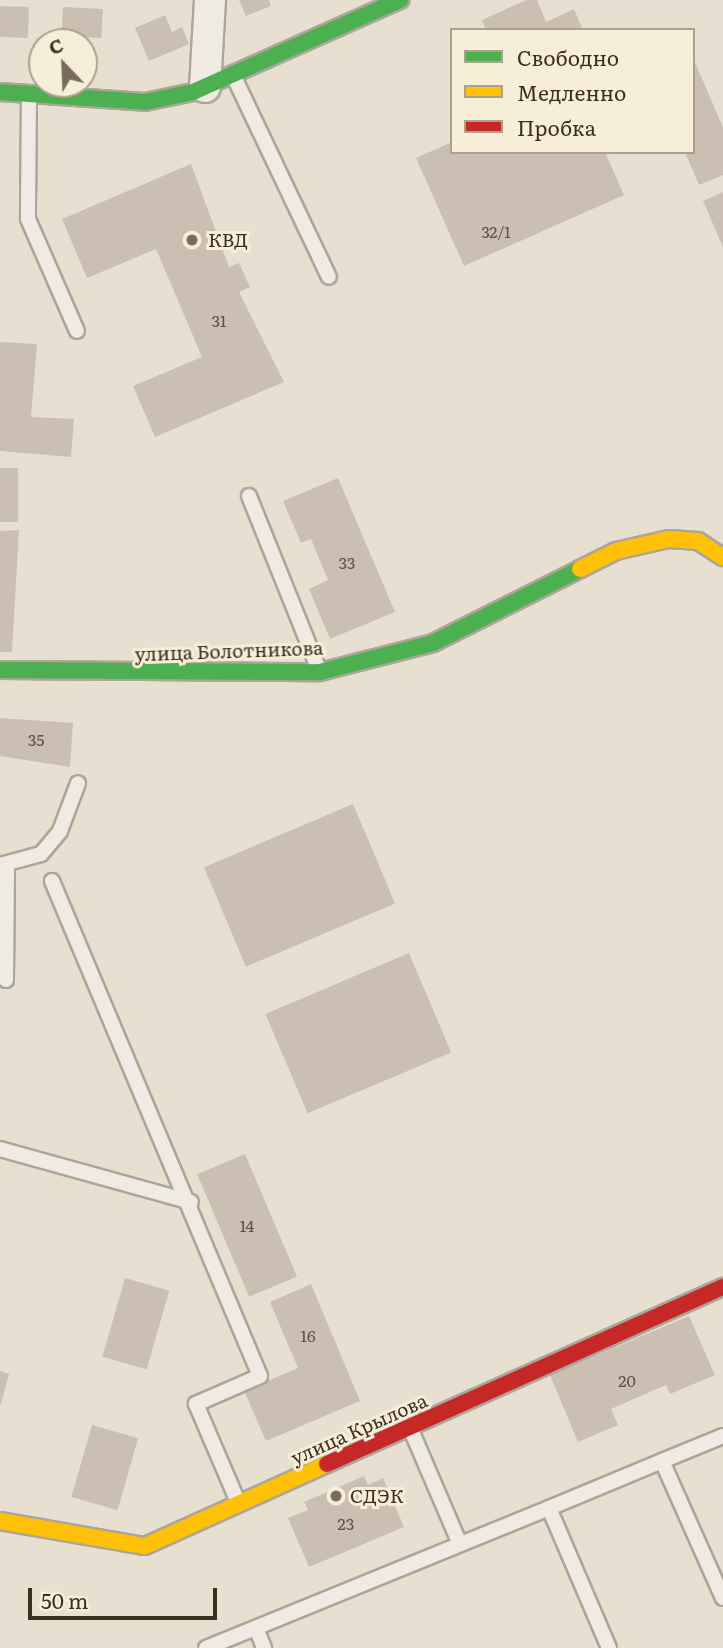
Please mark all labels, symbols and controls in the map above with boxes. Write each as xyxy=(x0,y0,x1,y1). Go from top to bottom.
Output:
north arrow xyxy=(28,28,98,98)
legend xyxy=(450,28,695,154)
text: С xyxy=(44,30,67,61)
text: Свободно xyxy=(517,41,619,72)
text: Медленно xyxy=(517,76,626,107)
text: Пробка xyxy=(517,111,596,142)
house number: 32/1 xyxy=(481,221,511,241)
place label: КВД xyxy=(208,229,248,251)
marker: КВД xyxy=(182,230,202,250)
house number: 31 xyxy=(211,310,227,330)
house number: 33 xyxy=(339,552,355,572)
street label: улица Болотникова xyxy=(134,636,324,666)
house number: 35 xyxy=(28,729,44,749)
house number: 14 xyxy=(240,1215,254,1235)
house number: 16 xyxy=(300,1325,316,1345)
house number: 20 xyxy=(618,1370,636,1390)
street label: улица Крылова xyxy=(287,1389,431,1469)
place label: СДЭК xyxy=(350,1485,404,1507)
marker: СДЭК xyxy=(328,1488,344,1504)
house number: 23 xyxy=(338,1513,354,1533)
scale bar xyxy=(32,1574,220,1618)
text: 50 m xyxy=(41,1584,88,1615)

